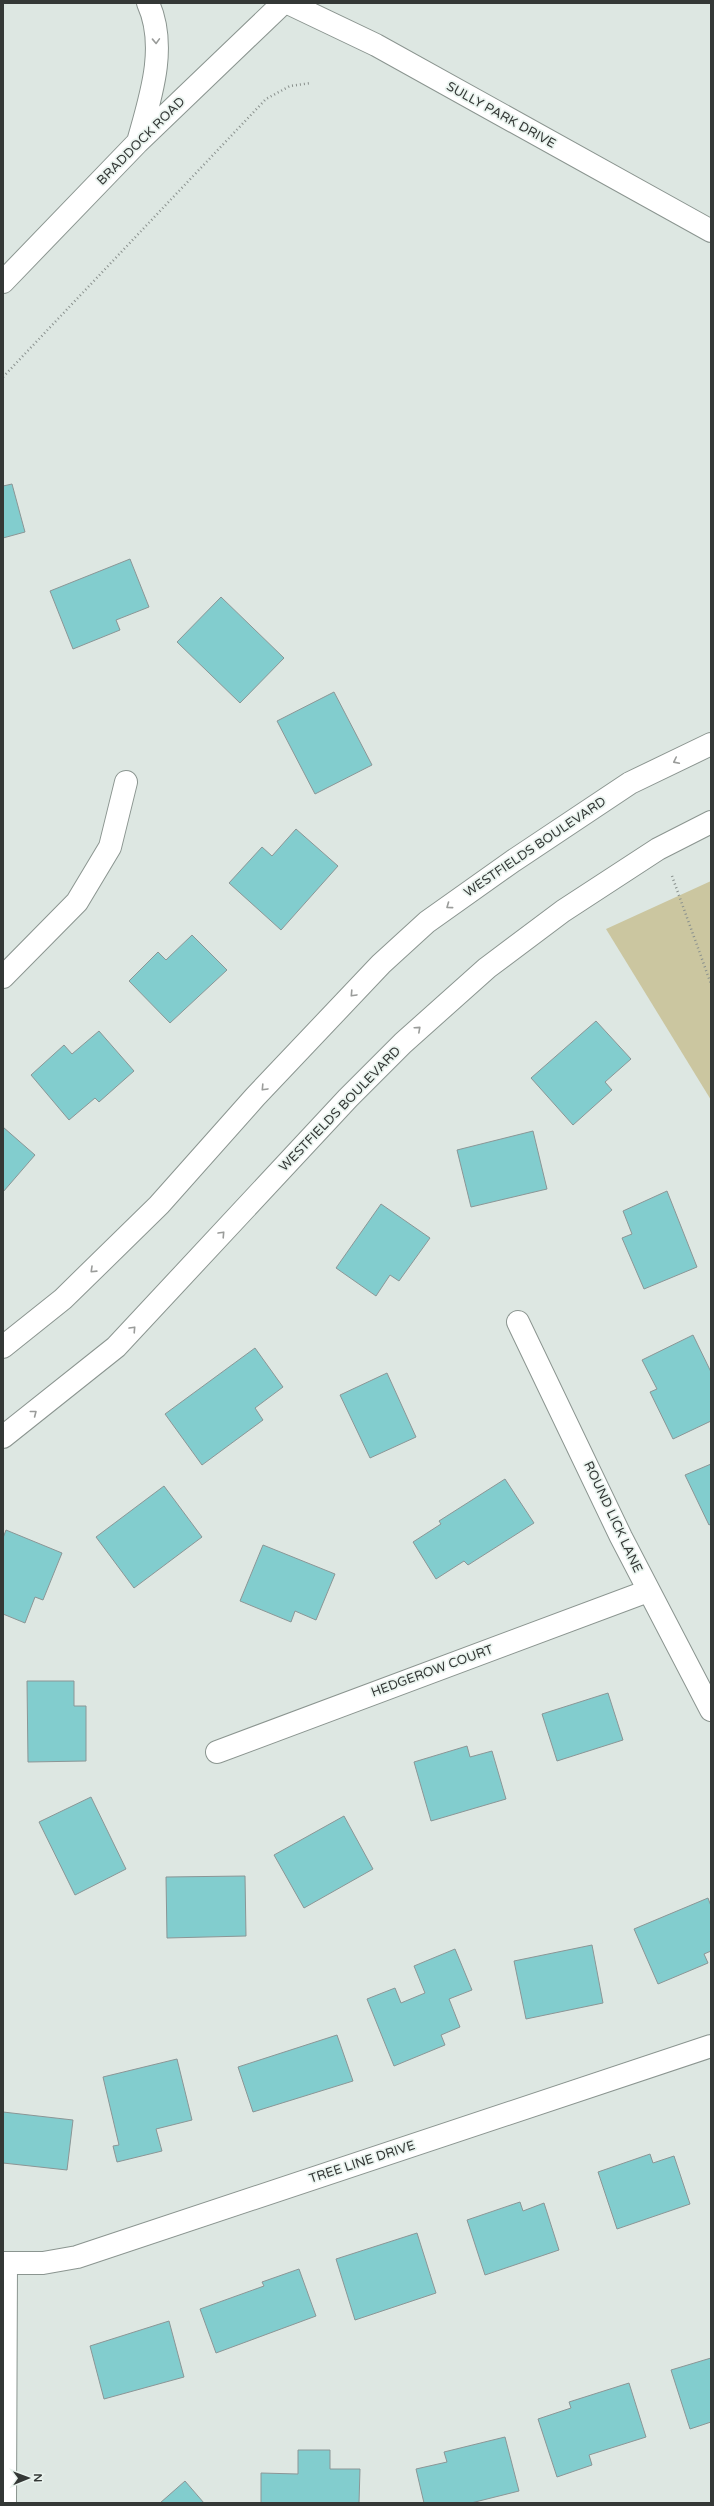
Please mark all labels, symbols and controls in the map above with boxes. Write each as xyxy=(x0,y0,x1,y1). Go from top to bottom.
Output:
one-way arrow xyxy=(152,38,160,44)
street label: SULLY PARK DRIVE xyxy=(444,78,558,152)
street label: BRADDOCK ROAD xyxy=(94,93,189,188)
one-way arrow xyxy=(673,756,680,764)
street label: WESTFIELDS BOULEVARD xyxy=(461,793,609,901)
one-way arrow xyxy=(446,902,453,909)
one-way arrow xyxy=(350,989,358,997)
one-way arrow xyxy=(413,1027,421,1034)
street label: WESTFIELDS BOULEVARD xyxy=(276,1043,404,1175)
one-way arrow xyxy=(261,1083,269,1091)
one-way arrow xyxy=(217,1231,224,1239)
one-way arrow xyxy=(90,1265,98,1273)
one-way arrow xyxy=(128,1326,136,1334)
one-way arrow xyxy=(29,1411,36,1418)
street label: ROUND LICK LANE xyxy=(580,1459,646,1575)
street label: HEDGEROW COURT xyxy=(369,1641,495,1701)
street label: TREE LINE DRIVE xyxy=(307,2137,417,2187)
north arrow xyxy=(8,2458,48,2498)
text: N xyxy=(31,2473,44,2482)

